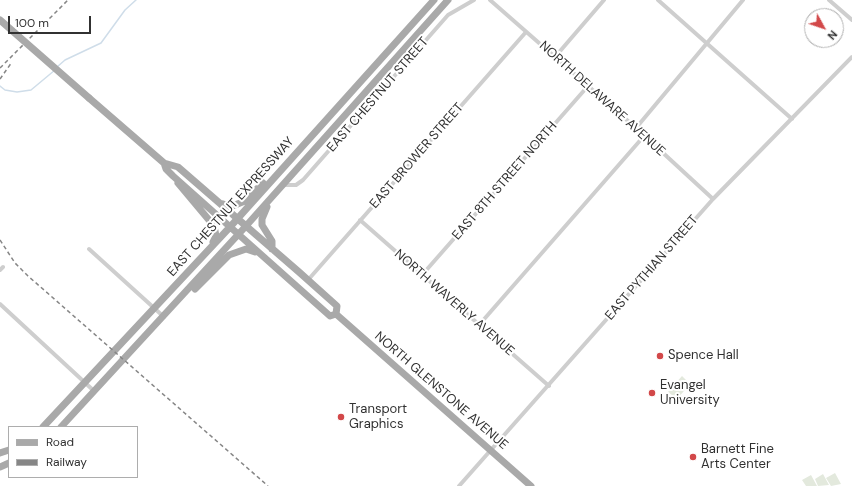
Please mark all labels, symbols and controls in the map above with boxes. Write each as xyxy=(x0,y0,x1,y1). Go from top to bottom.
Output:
scale bar xyxy=(10,8,93,34)
north arrow xyxy=(804,8,844,48)
text: 100 m xyxy=(15,15,49,31)
text: N xyxy=(824,27,840,43)
street label: EAST CHESTNUT STREET xyxy=(324,35,432,155)
street label: NORTH DELAWARE AVENUE xyxy=(536,38,668,160)
street label: EAST BROWER STREET xyxy=(367,100,467,212)
street label: EAST 8TH STREET NORTH xyxy=(449,119,561,243)
street label: EAST CHESTNUT EXPRESSWAY xyxy=(164,134,298,280)
street label: EAST PYTHIAN STREET xyxy=(602,212,702,324)
street label: NORTH WAVERLY AVENUE xyxy=(391,247,517,359)
street label: NORTH GLENSTONE AVENUE xyxy=(371,329,511,453)
place label: Spence Hall xyxy=(668,348,739,364)
marker: Spence Hall xyxy=(655,351,665,361)
place label: Evangel University xyxy=(660,378,720,409)
marker: Evangel University xyxy=(647,388,657,398)
place label: Transport Graphics xyxy=(349,402,407,433)
marker: Transport Graphics xyxy=(336,412,346,422)
legend xyxy=(8,426,138,478)
text: Road xyxy=(46,434,74,450)
place label: Barnett Fine Arts Center xyxy=(701,442,774,473)
marker: Barnett Fine Arts Center xyxy=(688,452,698,462)
text: Railway xyxy=(46,454,87,470)

